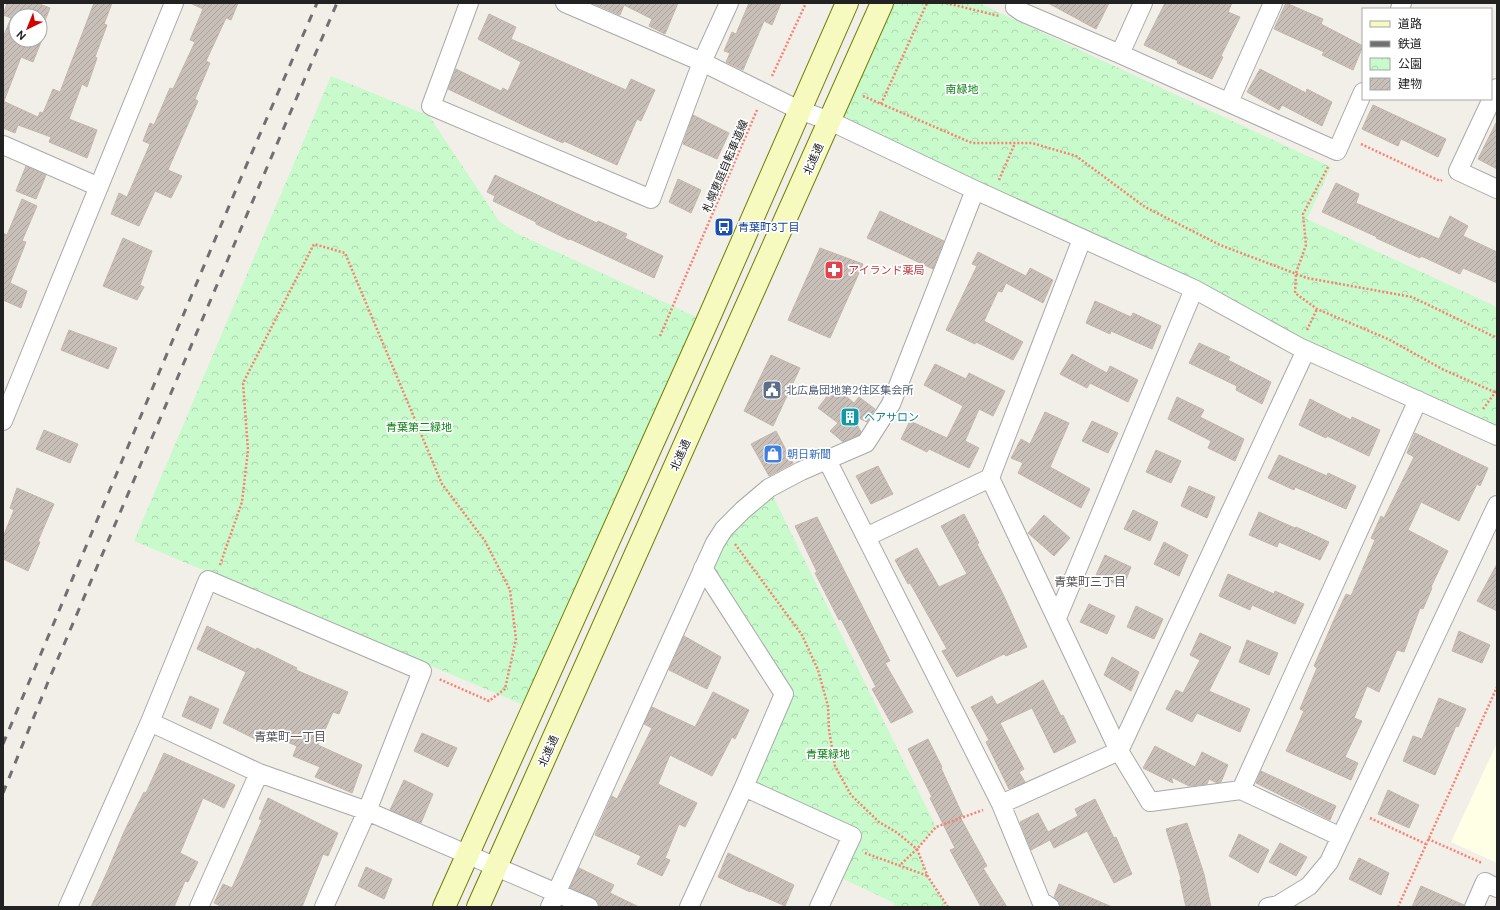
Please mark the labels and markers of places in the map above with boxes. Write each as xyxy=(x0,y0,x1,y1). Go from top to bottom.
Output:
bus stop icon: 青葉町3丁目 xyxy=(713,216,735,238)
place label: 青葉町3丁目 xyxy=(738,220,800,234)
pharmacy icon: アイランド薬局 xyxy=(823,259,845,281)
place label: アイランド薬局 xyxy=(848,263,924,277)
public building icon: 北広島団地第2住区集会所 xyxy=(761,379,783,401)
place label: 北広島団地第2住区集会所 xyxy=(786,383,914,397)
building icon: ヘアサロン xyxy=(839,406,861,428)
place label: ヘアサロン xyxy=(864,410,919,424)
shop icon: 朝日新聞 xyxy=(762,443,784,465)
place label: 朝日新聞 xyxy=(787,447,831,461)

